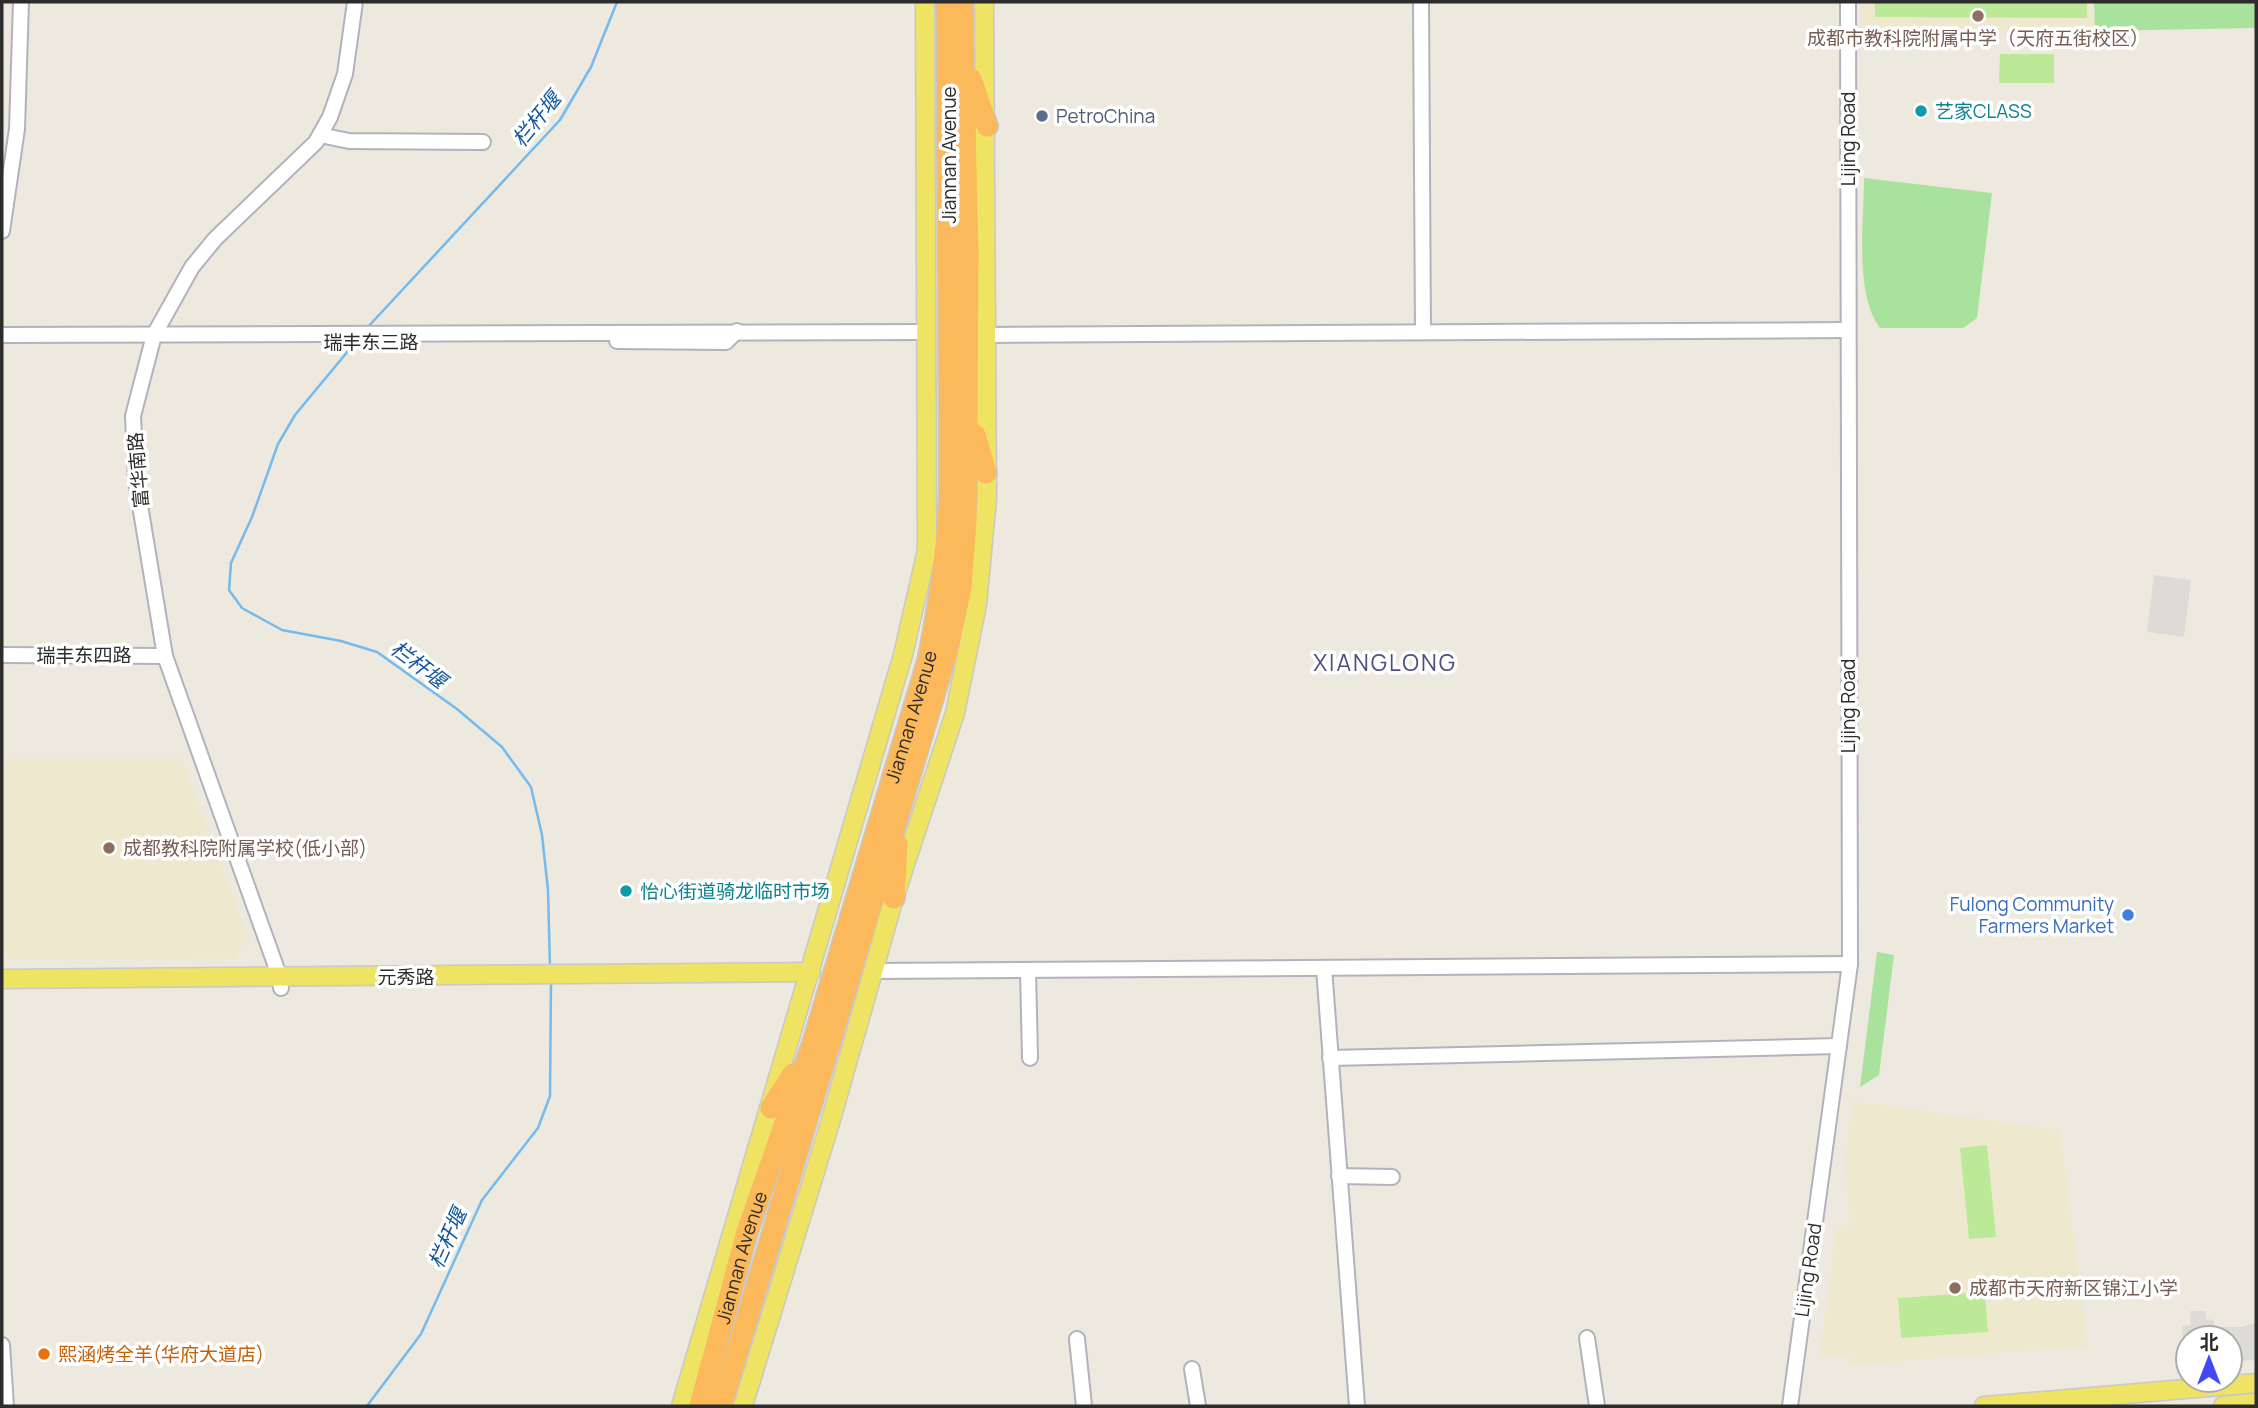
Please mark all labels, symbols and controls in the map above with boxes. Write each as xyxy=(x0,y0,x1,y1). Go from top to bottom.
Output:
marker: 成都市教科院附属中学（天府五街校区） xyxy=(1970,8,1986,24)
place label: 成都市教科院附属中学（天府五街校区） xyxy=(1807,25,2149,51)
water label: 栏杆堰 xyxy=(505,83,569,152)
street label: Jiannan Avenue xyxy=(936,86,962,224)
street label: Lijing Road xyxy=(1835,92,1861,186)
place label: 艺家CLASS xyxy=(1935,98,2032,124)
place label: PetroChina xyxy=(1056,103,1155,129)
marker: 艺家CLASS xyxy=(1913,103,1929,119)
marker: PetroChina xyxy=(1034,108,1050,124)
street label: 瑞丰东三路 xyxy=(323,329,419,355)
street label: 富华南路 xyxy=(122,431,154,509)
water label: 栏杆堰 xyxy=(385,634,455,696)
street label: 瑞丰东四路 xyxy=(36,642,132,668)
district label: XIANGLONG xyxy=(1313,646,1457,678)
street label: Jiannan Avenue xyxy=(879,648,943,786)
street label: Lijing Road xyxy=(1835,659,1861,753)
place label: 成都教科院附属学校(低小部) xyxy=(123,835,367,861)
marker: 成都教科院附属学校(低小部) xyxy=(101,840,117,856)
place label: 怡心街道骑龙临时市场 xyxy=(640,878,830,904)
marker: 怡心街道骑龙临时市场 xyxy=(618,883,634,899)
place label: Fulong Community Farmers Market xyxy=(1950,891,2114,939)
marker: Fulong Community Farmers Market xyxy=(2120,907,2136,923)
street label: 元秀路 xyxy=(377,964,435,990)
street label: Jiannan Avenue xyxy=(710,1188,773,1327)
water label: 栏杆堰 xyxy=(421,1201,474,1272)
street label: Lijing Road xyxy=(1789,1221,1827,1319)
place label: 成都市天府新区锦江小学 xyxy=(1969,1275,2178,1301)
marker: 成都市天府新区锦江小学 xyxy=(1947,1280,1963,1296)
north arrow xyxy=(2174,1324,2244,1394)
text: 北 xyxy=(2199,1329,2219,1355)
place label: 熙涵烤全羊(华府大道店) xyxy=(58,1341,264,1367)
marker: 熙涵烤全羊(华府大道店) xyxy=(36,1346,52,1362)

